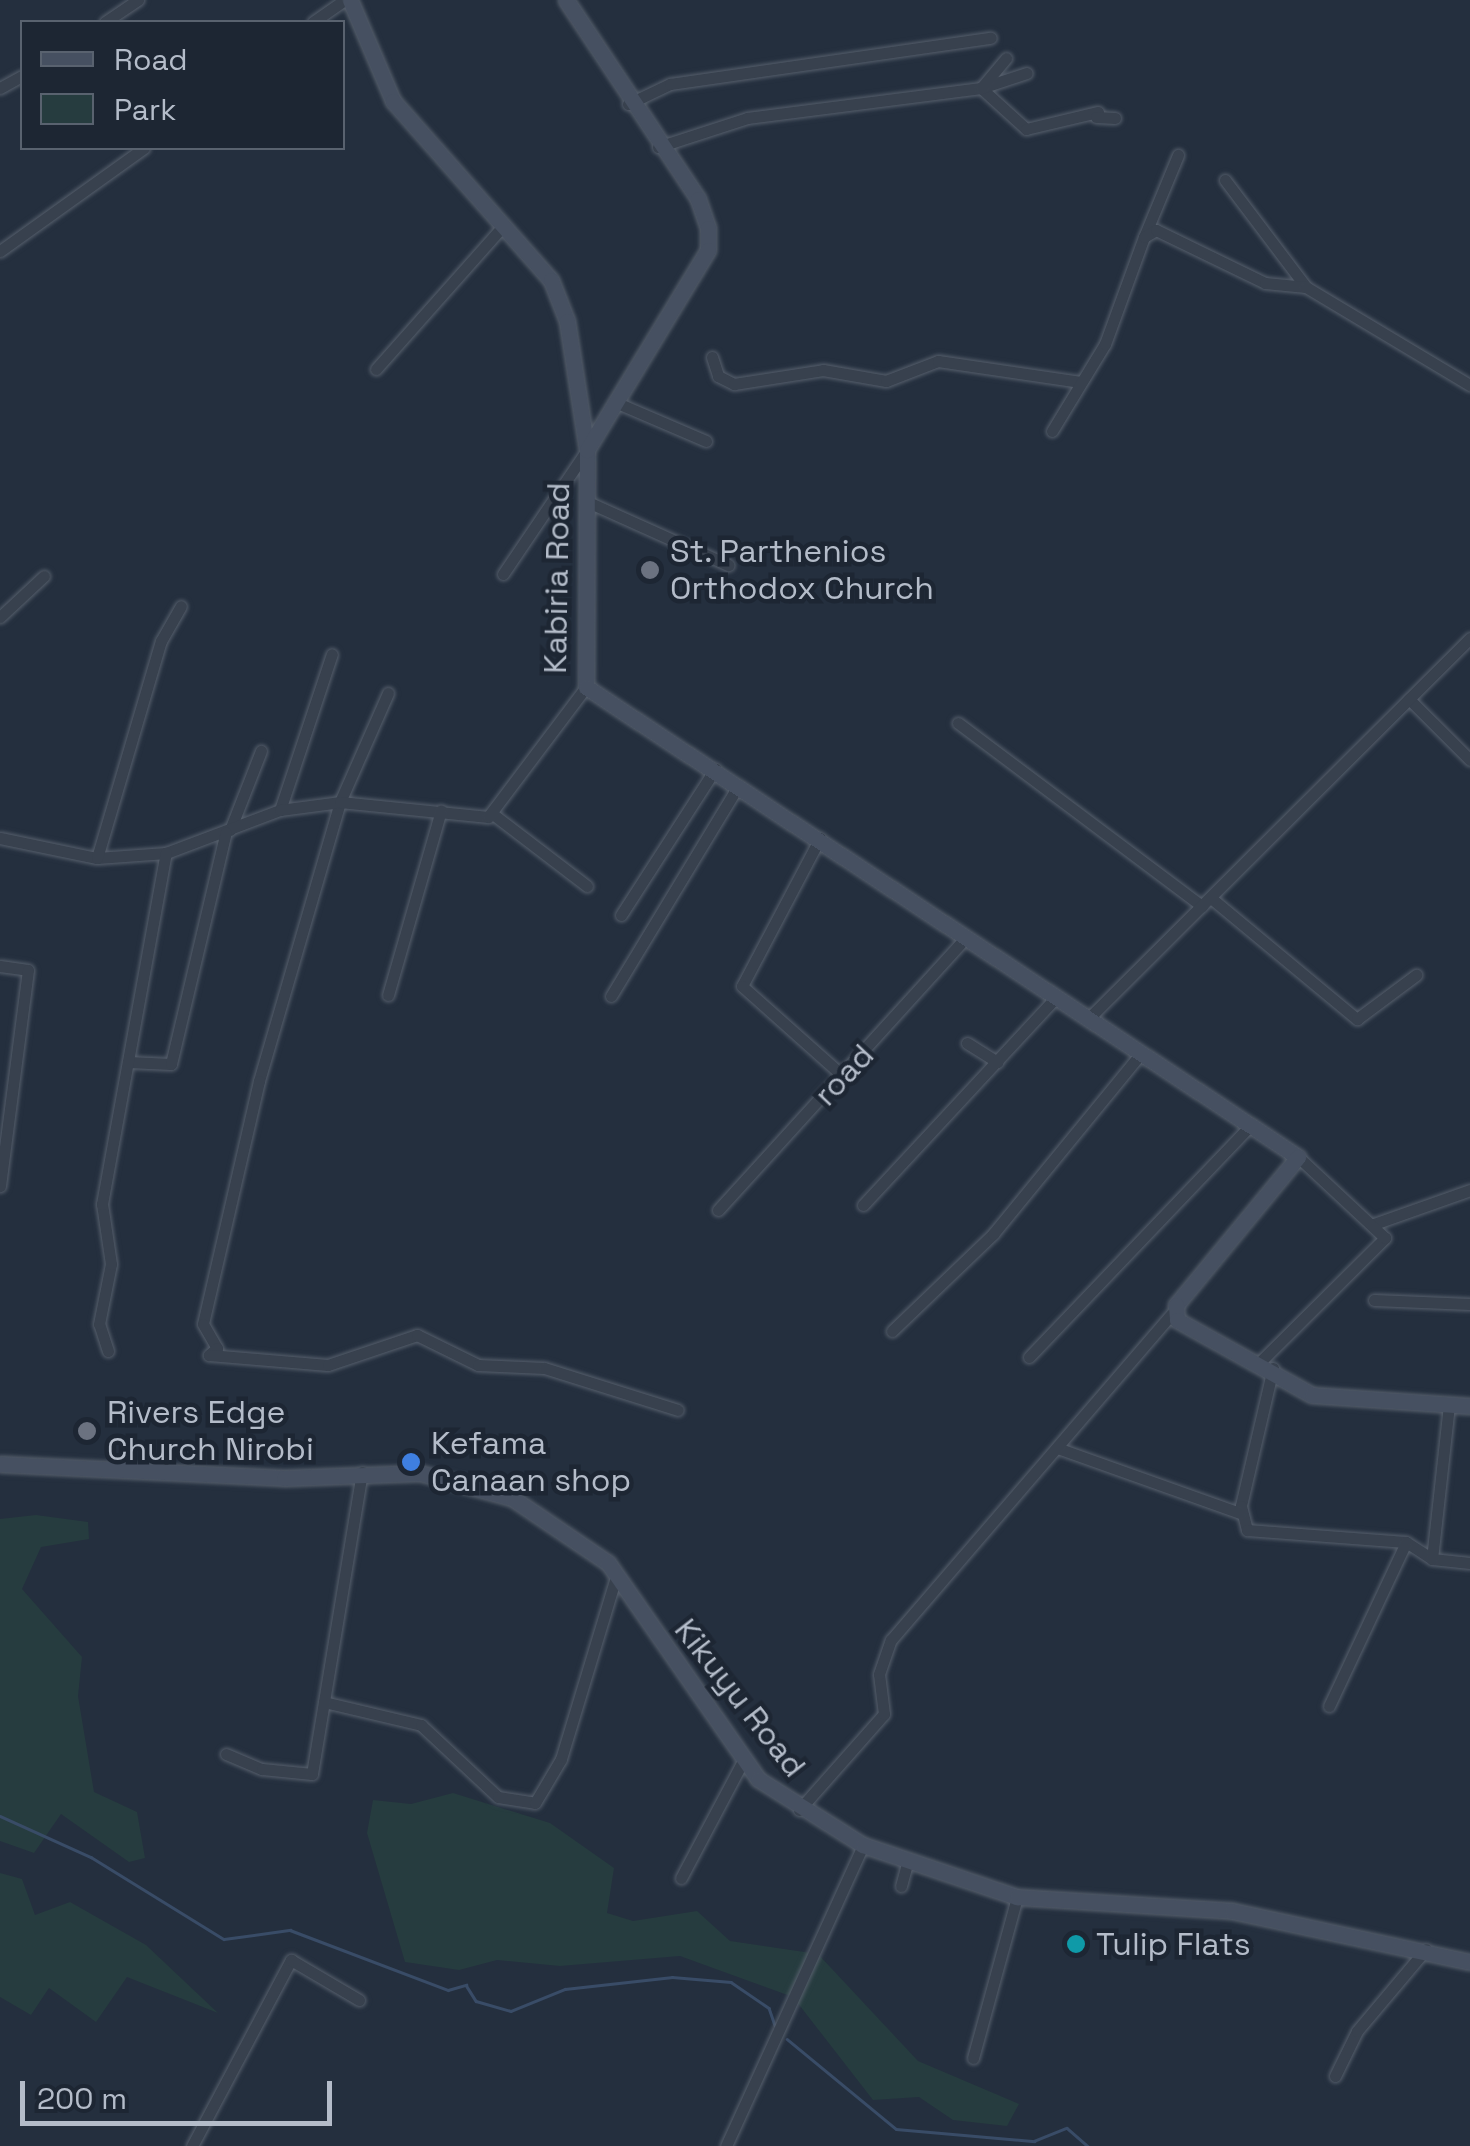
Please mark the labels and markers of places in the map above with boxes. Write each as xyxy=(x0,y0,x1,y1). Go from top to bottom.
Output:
place label: St. Parthenios Orthodox Church xyxy=(670,533,934,608)
marker: St. Parthenios Orthodox Church xyxy=(639,559,661,581)
place label: Rivers Edge Church Nirobi xyxy=(107,1394,314,1469)
marker: Rivers Edge Church Nirobi xyxy=(76,1420,98,1442)
place label: Kefama Canaan shop xyxy=(431,1425,631,1500)
marker: Kefama Canaan shop xyxy=(400,1451,422,1473)
place label: Tulip Flats xyxy=(1096,1925,1251,1963)
marker: Tulip Flats xyxy=(1065,1933,1087,1955)

